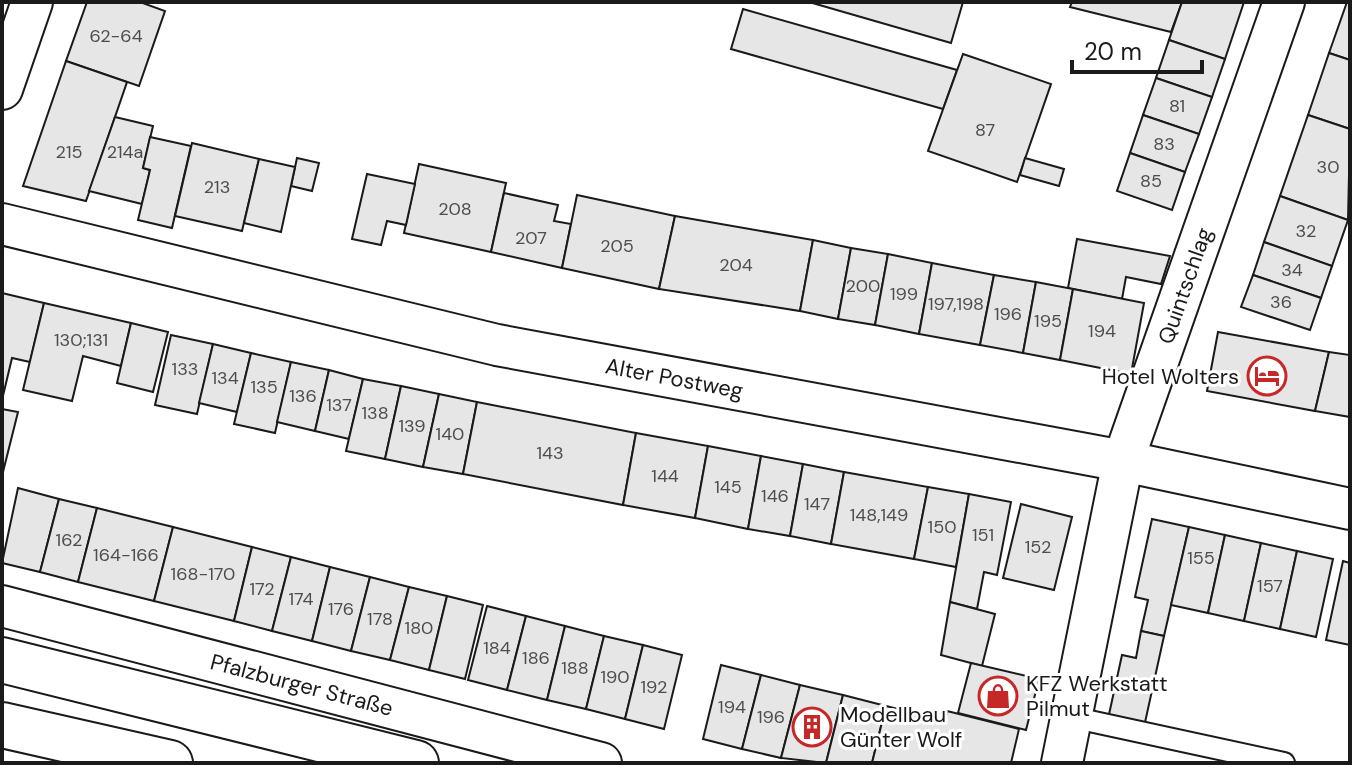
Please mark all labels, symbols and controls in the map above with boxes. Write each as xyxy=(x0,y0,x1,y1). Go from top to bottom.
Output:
house number: 62-64 xyxy=(89,24,143,48)
scale bar xyxy=(1072,24,1202,74)
text: 20 m xyxy=(1084,36,1142,67)
house number: 81 xyxy=(1169,94,1185,118)
house number: 87 xyxy=(975,118,995,142)
house number: 83 xyxy=(1153,132,1175,156)
house number: 215 xyxy=(56,140,82,164)
house number: 214a xyxy=(107,140,143,164)
house number: 30 xyxy=(1317,155,1339,179)
house number: 85 xyxy=(1140,169,1162,193)
house number: 213 xyxy=(204,175,230,199)
house number: 208 xyxy=(438,197,472,221)
house number: 32 xyxy=(1295,219,1317,243)
street label: Quintschlag xyxy=(1151,224,1219,348)
house number: 207 xyxy=(515,226,547,250)
house number: 205 xyxy=(600,234,634,258)
house number: 204 xyxy=(719,253,753,277)
house number: 34 xyxy=(1281,258,1303,282)
house number: 200 xyxy=(846,274,880,298)
house number: 199 xyxy=(890,282,918,306)
house number: 36 xyxy=(1270,290,1292,314)
house number: 197,198 xyxy=(928,292,984,316)
house number: 196 xyxy=(994,302,1022,326)
house number: 195 xyxy=(1034,309,1062,333)
house number: 194 xyxy=(1088,319,1116,343)
house number: 130;131 xyxy=(54,328,108,352)
street label: Alter Postweg xyxy=(603,351,746,405)
hotel icon: Hotel Wolters xyxy=(1246,355,1288,397)
house number: 133 xyxy=(172,357,198,381)
place label: Hotel Wolters xyxy=(1102,362,1239,391)
house number: 134 xyxy=(211,366,239,390)
house number: 135 xyxy=(250,375,278,399)
house number: 136 xyxy=(289,384,317,408)
house number: 137 xyxy=(326,393,352,417)
house number: 138 xyxy=(361,401,389,425)
house number: 139 xyxy=(398,414,426,438)
house number: 140 xyxy=(436,422,464,446)
house number: 143 xyxy=(536,441,564,465)
house number: 144 xyxy=(651,464,679,488)
house number: 145 xyxy=(714,475,742,499)
house number: 146 xyxy=(761,484,789,508)
house number: 147 xyxy=(804,492,830,516)
house number: 148,149 xyxy=(850,503,908,527)
house number: 150 xyxy=(928,515,956,539)
house number: 151 xyxy=(972,523,994,547)
house number: 162 xyxy=(56,528,82,552)
house number: 152 xyxy=(1025,535,1051,559)
house number: 164-166 xyxy=(93,543,159,567)
house number: 155 xyxy=(1187,546,1215,570)
house number: 168-170 xyxy=(171,562,235,586)
house number: 157 xyxy=(1257,574,1283,598)
house number: 172 xyxy=(249,577,275,601)
house number: 174 xyxy=(288,587,314,611)
house number: 176 xyxy=(328,597,354,621)
house number: 178 xyxy=(367,607,393,631)
house number: 180 xyxy=(405,616,433,640)
house number: 184 xyxy=(483,636,511,660)
house number: 186 xyxy=(522,646,550,670)
street label: Pfalzburger Straße xyxy=(207,647,396,723)
house number: 188 xyxy=(561,656,589,680)
house number: 190 xyxy=(600,665,630,689)
place label: KFZ Werkstatt Pilmut xyxy=(1026,669,1168,723)
house number: 192 xyxy=(641,675,667,699)
shop icon: KFZ Werkstatt Pilmut xyxy=(977,675,1019,717)
house number: 194 xyxy=(718,695,746,719)
place label: Modellbau Günter Wolf xyxy=(840,700,962,754)
house number: 196 xyxy=(757,705,785,729)
building icon: Modellbau Günter Wolf xyxy=(791,706,833,748)

